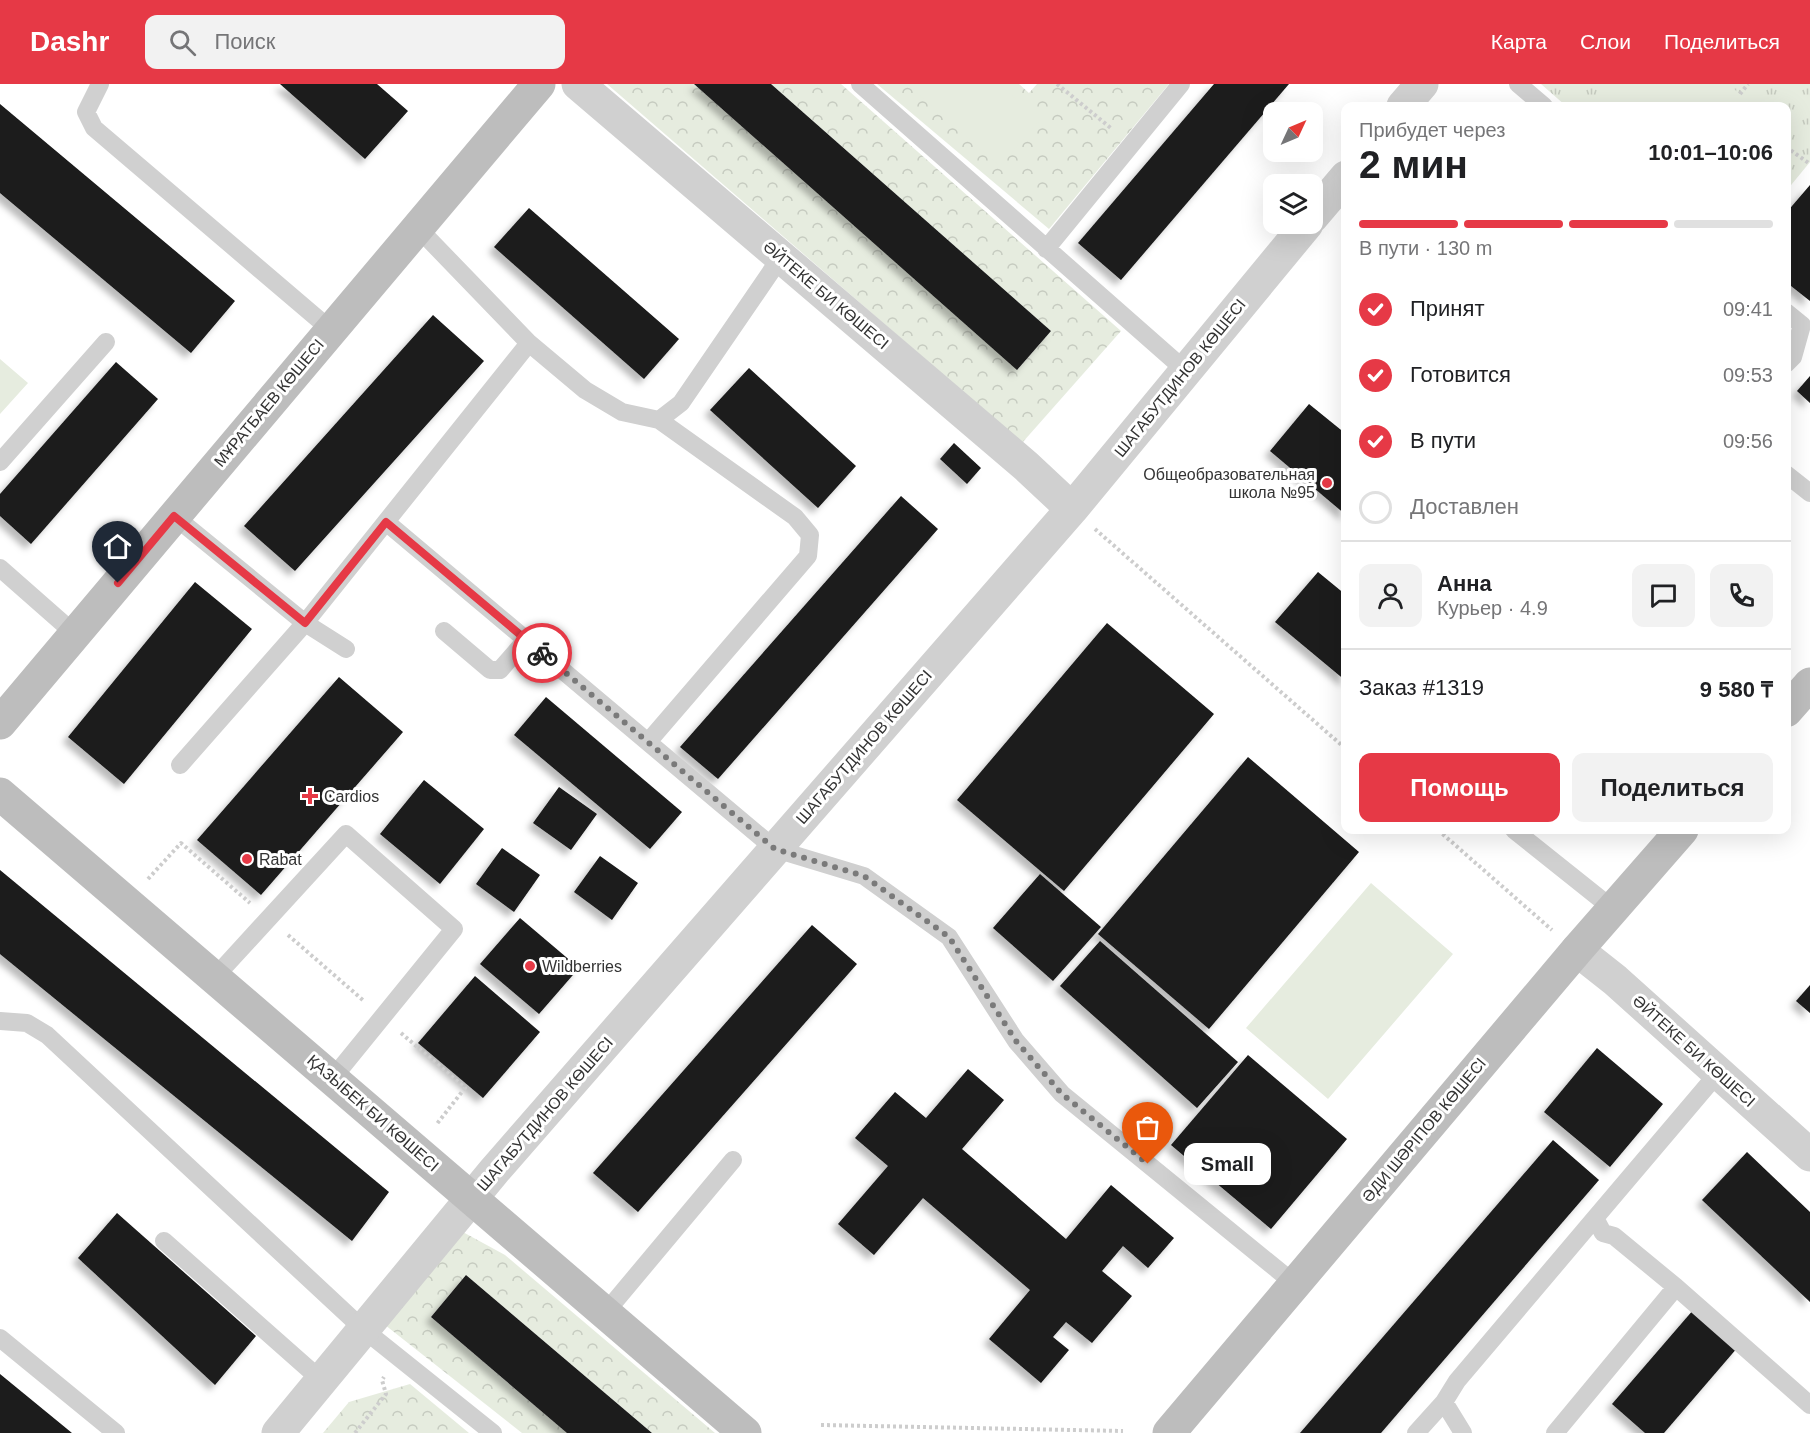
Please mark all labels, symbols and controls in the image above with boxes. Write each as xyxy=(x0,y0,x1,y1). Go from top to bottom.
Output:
search box xyxy=(145,15,565,69)
text: Dashr xyxy=(30,26,109,57)
icon: search xyxy=(166,26,199,59)
text: Поиск xyxy=(214,29,275,54)
text: Карта xyxy=(1491,30,1547,53)
text: Слои xyxy=(1580,30,1631,53)
text: Поделиться xyxy=(1664,30,1780,53)
north arrow xyxy=(1263,102,1323,162)
map controls xyxy=(1263,102,1323,234)
text: Прибудет через xyxy=(1359,119,1505,141)
text: 10:01–10:06 xyxy=(1648,140,1773,165)
text: 2 мин xyxy=(1359,143,1468,186)
button: layers xyxy=(1263,174,1323,234)
street label: ӘЙТЕКЕ БИ КӨШЕСІ xyxy=(760,237,893,352)
text: В пути · 130 m xyxy=(1359,237,1492,259)
icon: check xyxy=(1359,293,1392,326)
street label: ШАГАБУТДИНОВ КӨШЕСІ xyxy=(1111,296,1249,460)
text: Принят xyxy=(1410,296,1484,321)
text: 09:41 xyxy=(1723,298,1773,320)
street label: МҰРАТБАЕВ КӨШЕСІ xyxy=(211,336,327,470)
icon: check xyxy=(1359,359,1392,392)
text: Готовится xyxy=(1410,362,1511,387)
text: 09:53 xyxy=(1723,364,1773,386)
icon: check xyxy=(1359,425,1392,458)
text: В пути xyxy=(1410,428,1476,453)
text: 09:56 xyxy=(1723,430,1773,452)
place label: Общеобразовательная школа №95 xyxy=(1143,466,1315,501)
marker: Общеобразовательная школа №95 xyxy=(1320,476,1334,490)
text: Доставлен xyxy=(1410,494,1519,519)
pin xyxy=(92,521,143,583)
icon: home xyxy=(101,530,134,563)
button: person xyxy=(1359,564,1422,627)
button: chat xyxy=(1632,564,1695,627)
button: phone xyxy=(1710,564,1773,627)
text: Анна xyxy=(1437,571,1492,596)
text: Курьер · 4.9 xyxy=(1437,597,1548,619)
courier xyxy=(512,623,572,683)
icon: bike xyxy=(526,637,559,670)
street label: ШАГАБУТДИНОВ КӨШЕСІ xyxy=(793,667,935,827)
text: Заказ #1319 xyxy=(1359,675,1484,700)
text: 9 580 ₸ xyxy=(1700,677,1773,702)
button: Помощь xyxy=(1359,753,1560,822)
button: Поделиться xyxy=(1572,753,1773,822)
marker: Cardios xyxy=(301,787,319,805)
place label: Cardios xyxy=(324,788,379,805)
place label: Rabat xyxy=(259,851,302,868)
marker: Rabat xyxy=(240,852,254,866)
place label: Wildberries xyxy=(542,958,622,975)
marker: Wildberries xyxy=(523,959,537,973)
street label: ӘЙТЕКЕ БИ КӨШЕСІ xyxy=(1630,991,1759,1110)
street label: ШАГАБУТДИНОВ КӨШЕСІ xyxy=(474,1034,616,1194)
street label: ҚАЗЫБЕК БИ КӨШЕСІ xyxy=(304,1051,442,1175)
street label: ӘДИ ШӘРІПОВ КӨШЕСІ xyxy=(1359,1055,1489,1205)
pin xyxy=(1122,1102,1173,1164)
icon: bag xyxy=(1131,1111,1164,1144)
callout: Small xyxy=(1184,1143,1271,1185)
text: Small xyxy=(1201,1153,1254,1175)

